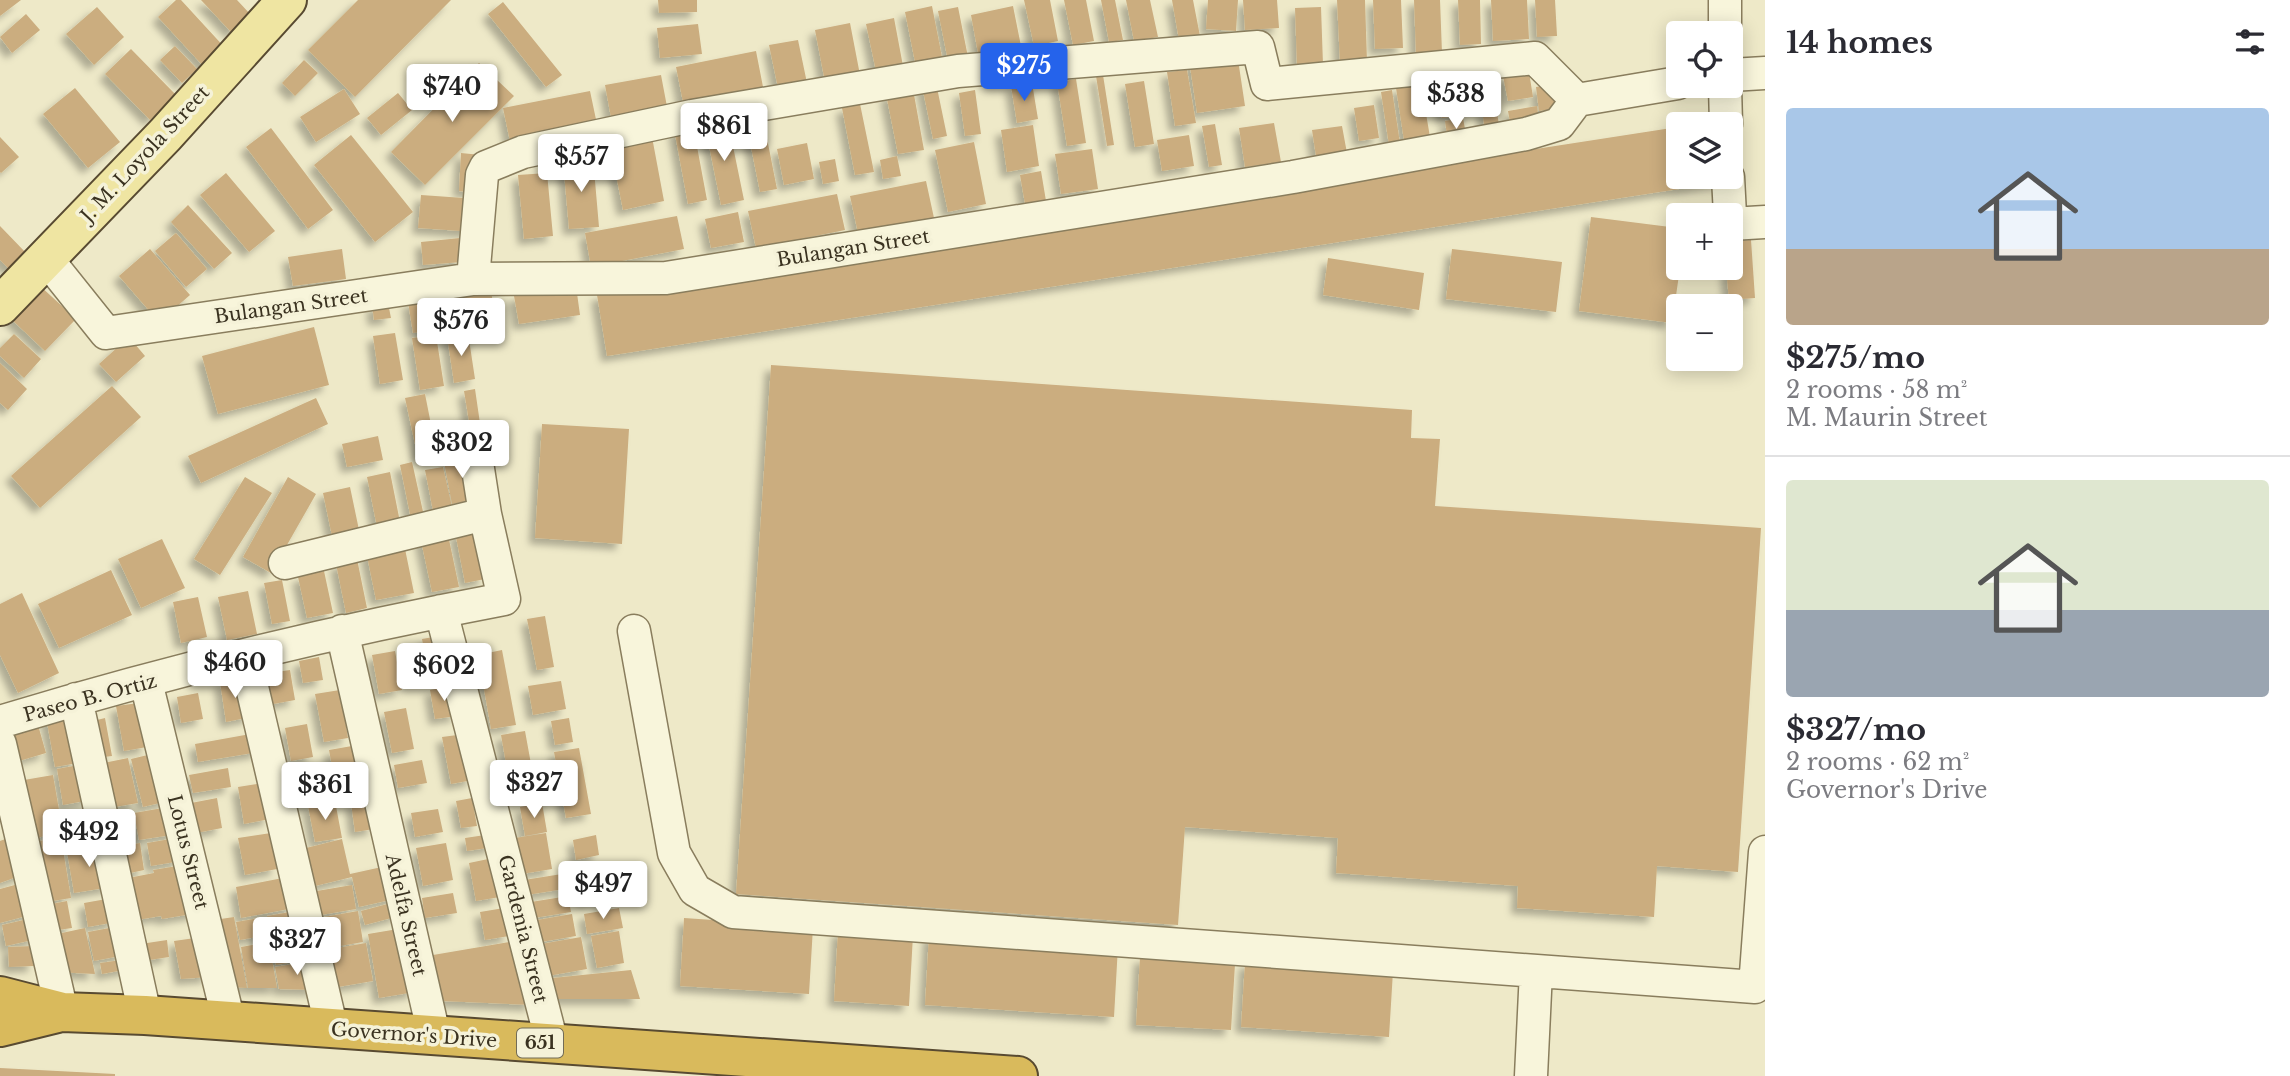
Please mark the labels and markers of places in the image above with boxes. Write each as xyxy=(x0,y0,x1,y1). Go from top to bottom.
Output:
pin: $275 xyxy=(983,43,1065,103)
pin: $740 xyxy=(411,64,493,124)
pin: $538 xyxy=(1415,72,1497,131)
pin: $861 xyxy=(683,104,765,163)
pin: $557 xyxy=(540,134,622,194)
pin: $576 xyxy=(420,298,502,358)
pin: $302 xyxy=(421,420,503,480)
pin: $460 xyxy=(194,640,276,700)
pin: $602 xyxy=(403,644,485,703)
pin: $327 xyxy=(493,760,575,820)
pin: $361 xyxy=(284,762,366,822)
pin: $492 xyxy=(48,810,130,869)
pin: $497 xyxy=(562,862,644,921)
pin: $327 xyxy=(256,918,338,977)

